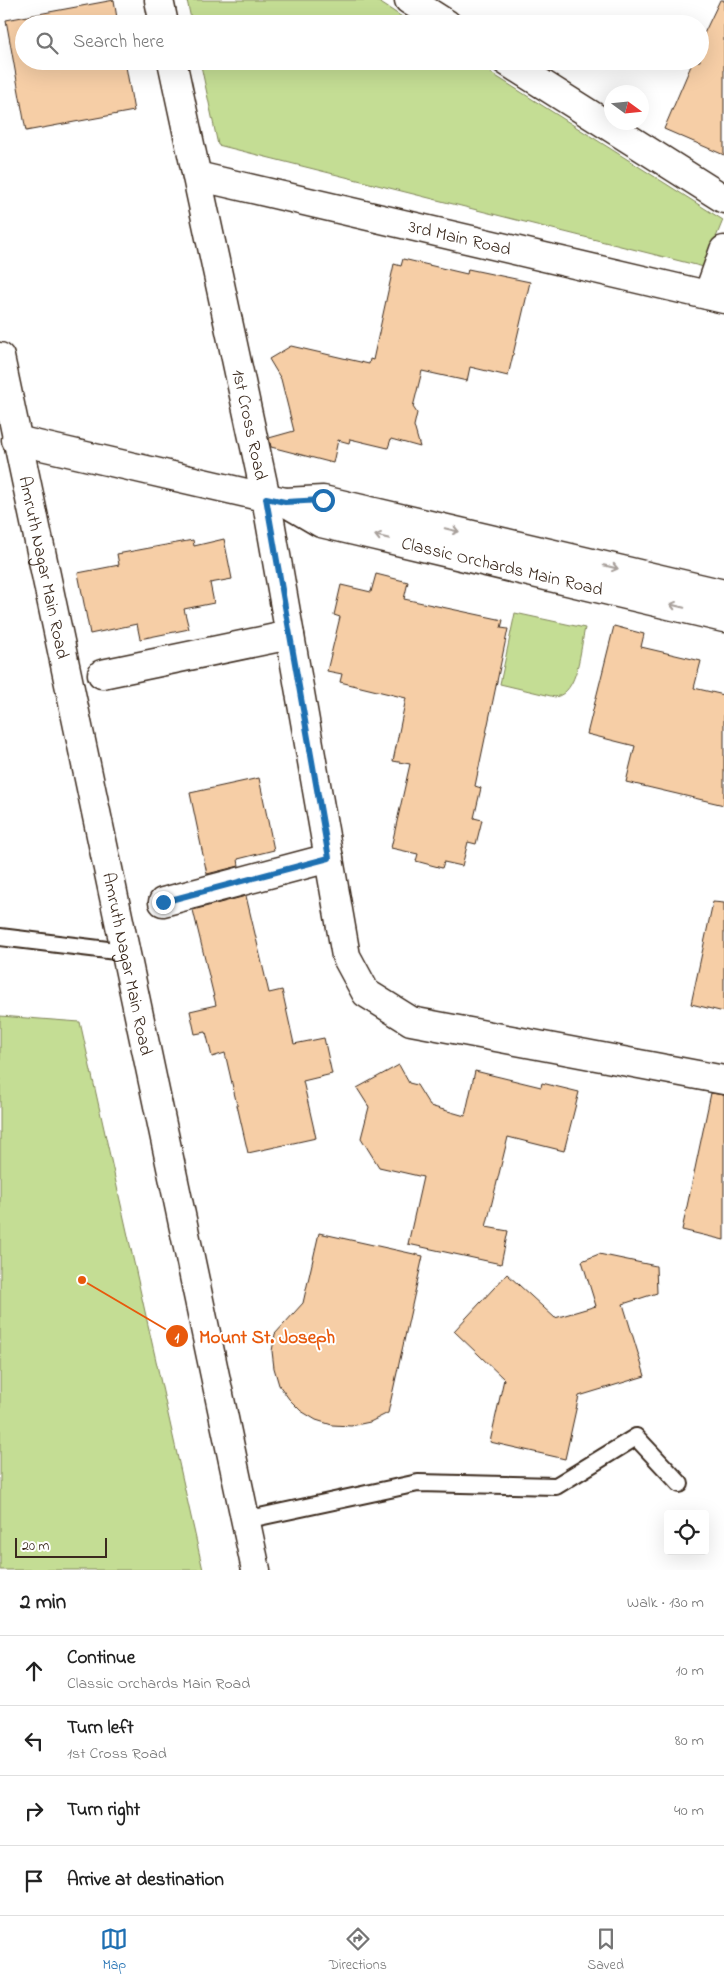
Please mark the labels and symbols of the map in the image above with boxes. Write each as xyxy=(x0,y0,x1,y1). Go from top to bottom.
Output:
north arrow xyxy=(604,85,649,130)
street label: 3rd Main Road xyxy=(406,215,513,264)
street label: 1st Cross Road xyxy=(224,367,273,483)
street label: Amruth Nagar Main Road xyxy=(10,474,74,662)
route start xyxy=(312,489,335,512)
one-way arrow xyxy=(444,526,460,535)
street label: Classic Orchards Main Road xyxy=(398,531,605,604)
one-way arrow xyxy=(375,532,391,541)
one-way arrow xyxy=(602,563,618,572)
one-way arrow xyxy=(669,601,685,610)
street label: Amruth Nagar Main Road xyxy=(94,870,158,1058)
route end xyxy=(152,891,175,914)
callout: Mount St. Joseph xyxy=(164,1319,345,1353)
text: Mount St. Joseph xyxy=(199,1325,335,1352)
text: 1 xyxy=(175,1327,180,1349)
scale bar xyxy=(15,1535,108,1558)

